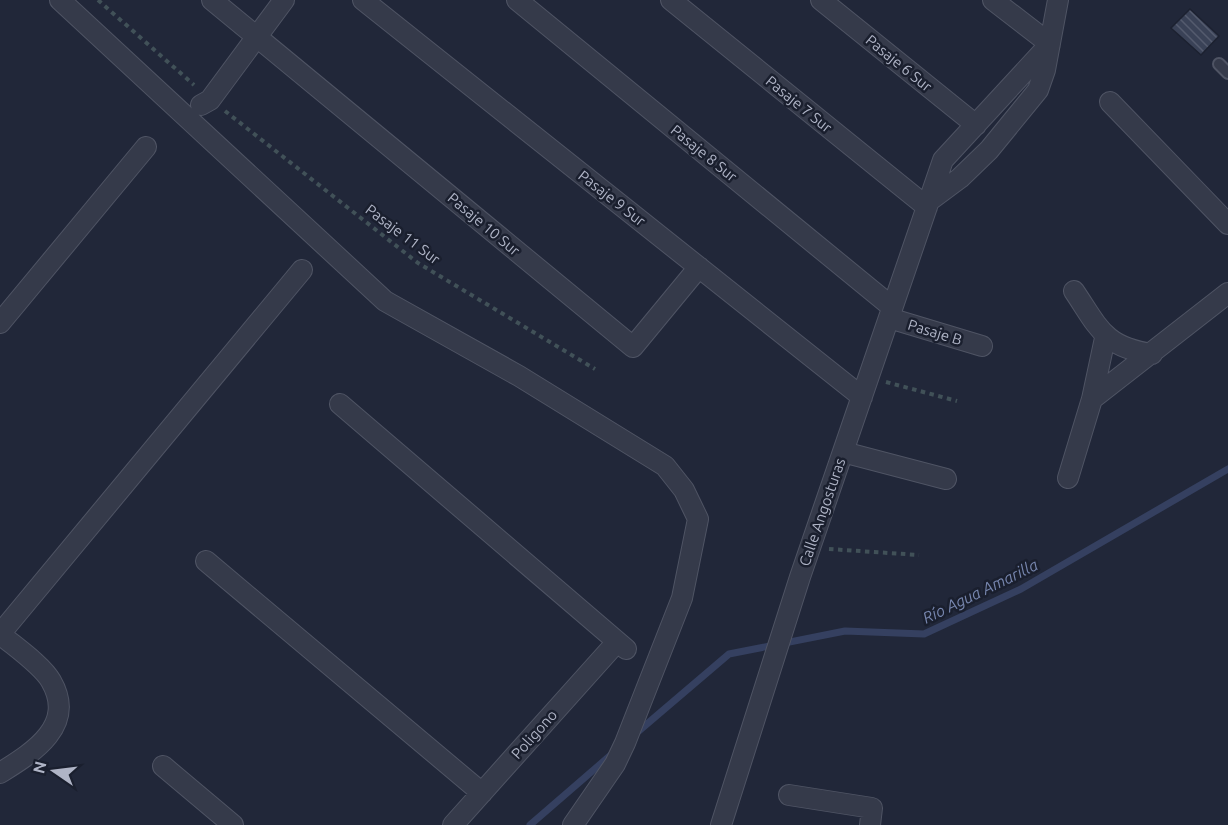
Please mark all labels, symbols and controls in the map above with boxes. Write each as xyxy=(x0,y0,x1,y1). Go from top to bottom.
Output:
street label: Pasaje 6 Sur xyxy=(863,31,936,95)
street label: Pasaje 7 Sur xyxy=(763,72,836,136)
street label: Pasaje 8 Sur xyxy=(668,121,741,185)
street label: Pasaje 9 Sur xyxy=(575,167,649,230)
street label: Pasaje 10 Sur xyxy=(445,189,524,259)
street label: Pasaje 11 Sur xyxy=(363,201,444,268)
street label: Pasaje B xyxy=(906,316,964,348)
street label: Calle Angosturas xyxy=(796,456,848,568)
water label: Río Agua Amarilla xyxy=(920,555,1041,627)
street label: Poligono xyxy=(508,706,560,762)
north arrow xyxy=(24,741,84,801)
text: N xyxy=(29,759,50,775)

